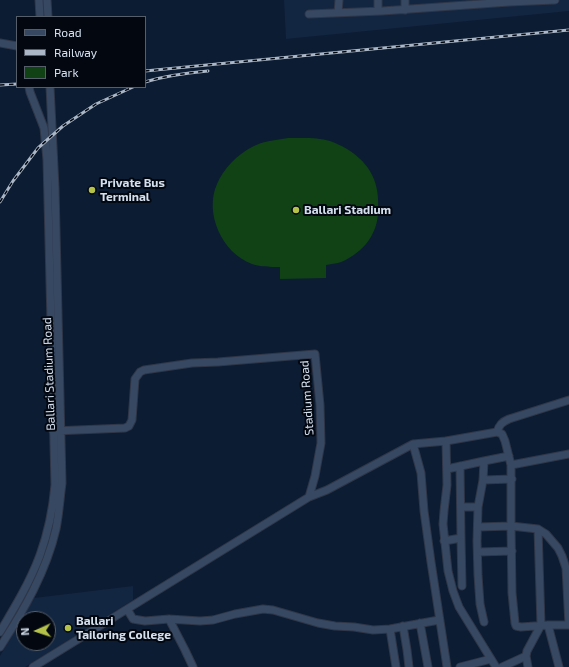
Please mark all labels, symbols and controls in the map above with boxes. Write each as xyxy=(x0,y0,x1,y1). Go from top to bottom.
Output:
legend xyxy=(16,16,146,88)
text: Road xyxy=(54,25,82,39)
text: Railway xyxy=(54,45,97,59)
text: Park xyxy=(54,65,79,79)
place label: Private Bus Terminal xyxy=(100,176,165,204)
marker: Private Bus Terminal xyxy=(87,185,97,195)
place label: Ballari Stadium xyxy=(304,203,391,217)
marker: Ballari Stadium xyxy=(291,205,301,215)
street label: Ballari Stadium Road xyxy=(40,317,58,431)
street label: Stadium Road xyxy=(297,360,317,436)
north arrow xyxy=(16,611,56,651)
place label: Ballari Tailoring College xyxy=(76,614,171,642)
marker: Ballari Tailoring College xyxy=(63,623,73,633)
text: N xyxy=(18,627,31,636)

